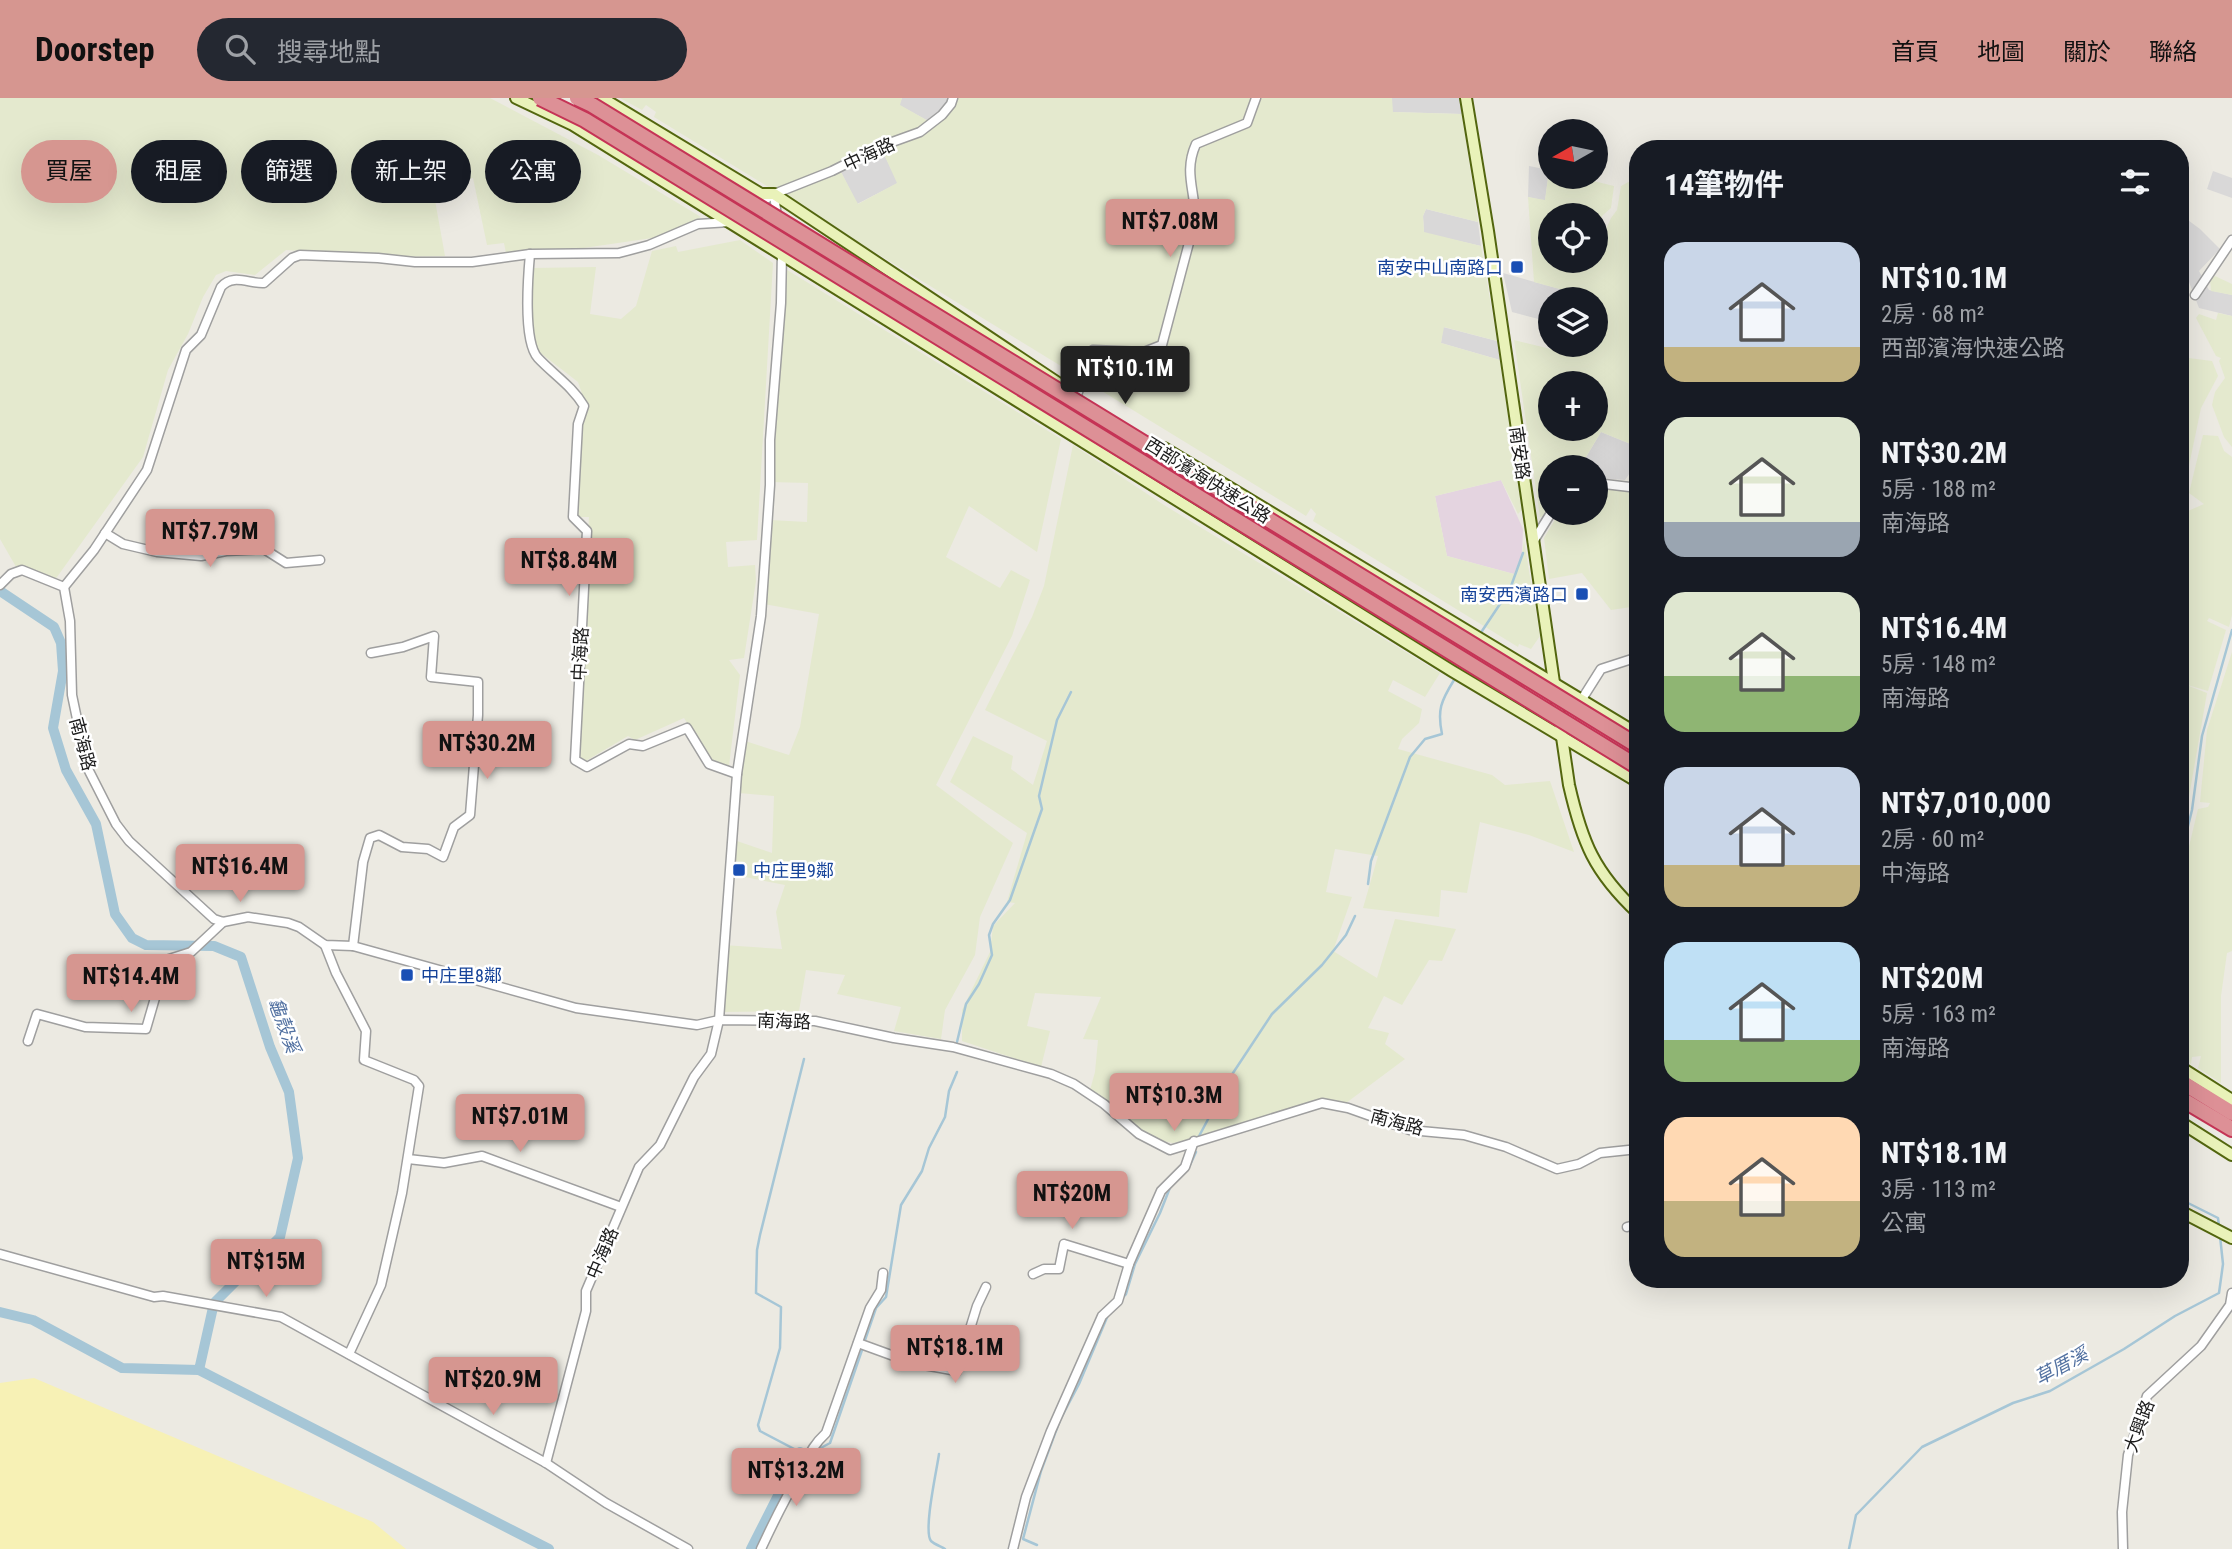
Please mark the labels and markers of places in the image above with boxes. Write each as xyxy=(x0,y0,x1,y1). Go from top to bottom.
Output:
pin: NT$7.08M xyxy=(1098,200,1242,259)
place label: 南安中山南路口 xyxy=(1377,257,1503,278)
marker: 南安中山南路口 xyxy=(1509,259,1525,275)
pin: NT$10.1M xyxy=(1053,346,1197,406)
pin: NT$7.79M xyxy=(138,510,282,569)
pin: NT$8.84M xyxy=(497,538,641,598)
place label: 南安西濱路口 xyxy=(1460,584,1568,605)
marker: 南安西濱路口 xyxy=(1574,586,1590,602)
pin: NT$30.2M xyxy=(415,722,559,781)
pin: NT$16.4M xyxy=(168,844,312,904)
place label: 中庄里9鄰 xyxy=(753,860,834,881)
marker: 中庄里9鄰 xyxy=(731,862,747,878)
pin: NT$14.4M xyxy=(59,954,203,1014)
place label: 中庄里8鄰 xyxy=(421,965,502,986)
marker: 中庄里8鄰 xyxy=(399,967,415,983)
pin: NT$10.3M xyxy=(1102,1074,1246,1133)
pin: NT$7.01M xyxy=(448,1094,592,1154)
pin: NT$20M xyxy=(1015,1172,1129,1231)
pin: NT$15M xyxy=(209,1240,323,1299)
pin: NT$18.1M xyxy=(883,1326,1027,1385)
pin: NT$20.9M xyxy=(421,1358,565,1417)
pin: NT$13.2M xyxy=(724,1448,868,1508)

